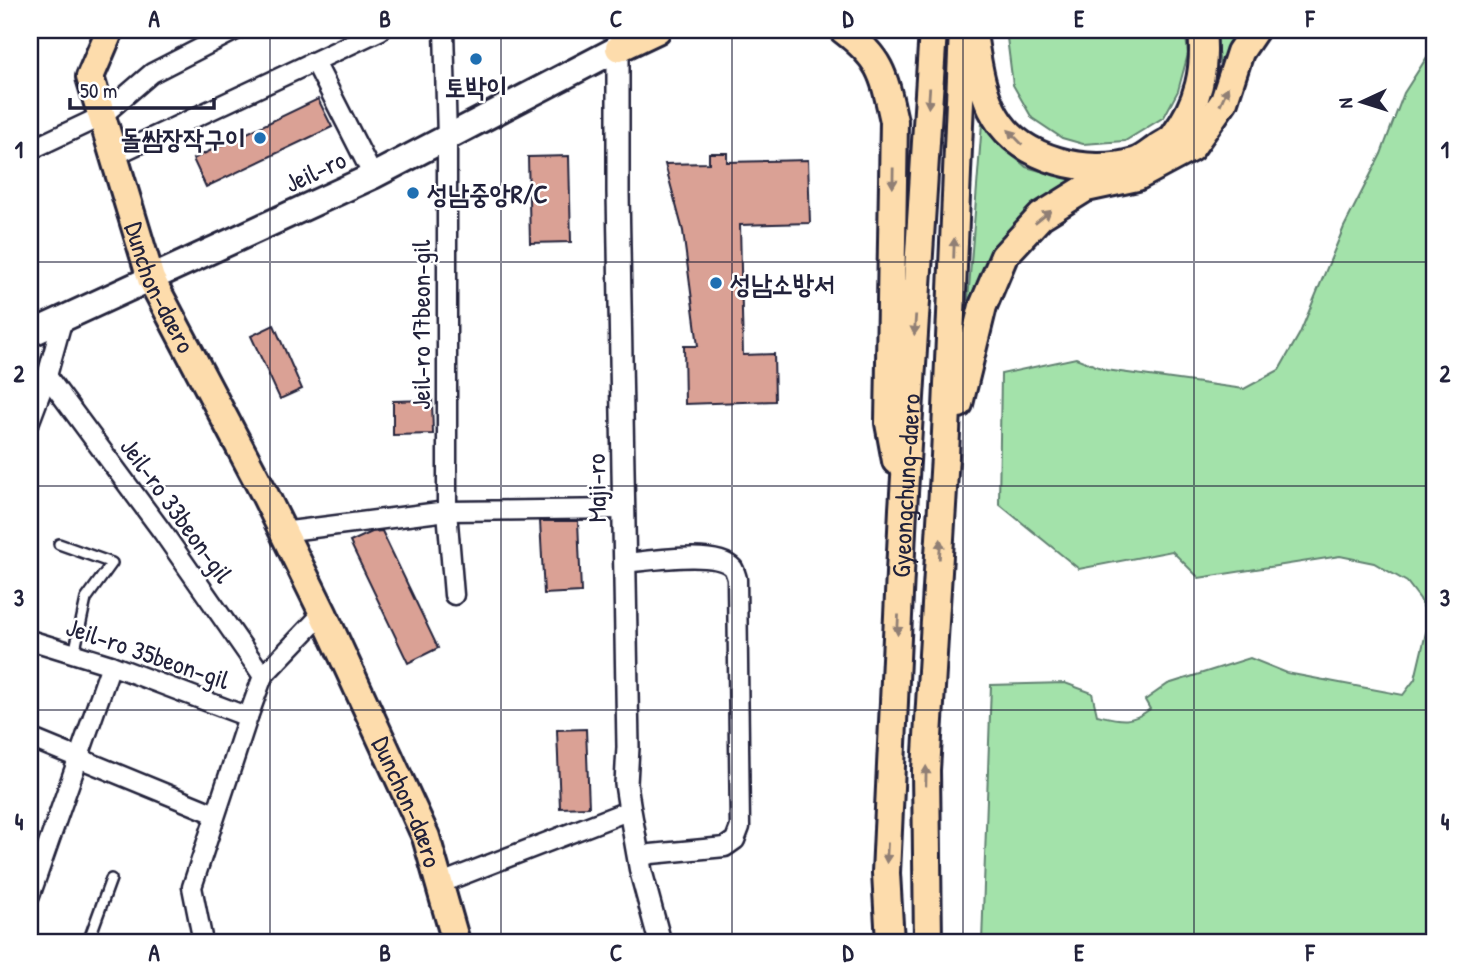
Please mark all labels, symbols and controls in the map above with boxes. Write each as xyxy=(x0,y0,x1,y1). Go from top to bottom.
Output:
text: A xyxy=(148,3,160,34)
text: B xyxy=(379,3,391,34)
text: C xyxy=(610,3,622,34)
text: D xyxy=(843,3,855,34)
text: E xyxy=(1074,3,1085,34)
text: F xyxy=(1305,3,1316,34)
marker: 토박이 xyxy=(468,51,484,67)
scale bar xyxy=(70,66,214,110)
north arrow xyxy=(1328,66,1398,136)
place label: 토박이 xyxy=(445,69,507,104)
text: 50 m xyxy=(80,76,117,105)
one-way arrow xyxy=(1218,86,1230,106)
one-way arrow xyxy=(923,87,934,109)
text: N xyxy=(1332,97,1358,109)
place label: 돌쌈장작구이 xyxy=(120,121,246,156)
one-way arrow xyxy=(1006,129,1023,146)
marker: 돌쌈장작구이 xyxy=(252,130,268,146)
text: 1 xyxy=(15,134,23,165)
text: 1 xyxy=(1441,134,1449,165)
street label: Jeil-ro xyxy=(279,142,351,200)
one-way arrow xyxy=(887,168,899,190)
place label: 성남중앙R/C xyxy=(427,176,548,211)
marker: 성남중앙R/C xyxy=(405,185,421,201)
one-way arrow xyxy=(1034,210,1051,225)
street label: Dunchon-daero xyxy=(117,218,204,359)
one-way arrow xyxy=(948,237,959,259)
street label: Jeil-ro 17beon-gil xyxy=(403,240,438,410)
place label: 성남소방서 xyxy=(730,266,835,301)
marker: 성남소방서 xyxy=(708,275,724,291)
one-way arrow xyxy=(909,314,920,336)
text: 2 xyxy=(14,358,25,389)
text: 2 xyxy=(1440,358,1451,389)
street label: Gyeongchung-daero xyxy=(882,393,928,578)
street label: Jeil-ro 33beon-gil xyxy=(113,431,241,590)
street label: Maji-ro xyxy=(578,453,614,523)
one-way arrow xyxy=(934,538,945,560)
text: 3 xyxy=(14,582,24,613)
text: 3 xyxy=(1440,582,1450,613)
street label: Jeil-ro 35beon-gil xyxy=(62,609,234,697)
one-way arrow xyxy=(892,615,903,637)
street label: Dunchon-daero xyxy=(365,731,451,871)
one-way arrow xyxy=(920,765,932,787)
text: 4 xyxy=(15,806,24,837)
text: 4 xyxy=(1441,806,1450,837)
one-way arrow xyxy=(881,842,892,864)
text: A xyxy=(148,937,160,968)
text: B xyxy=(379,937,391,968)
text: C xyxy=(610,937,622,968)
text: D xyxy=(843,937,855,968)
text: E xyxy=(1074,937,1085,968)
text: F xyxy=(1305,937,1316,968)

